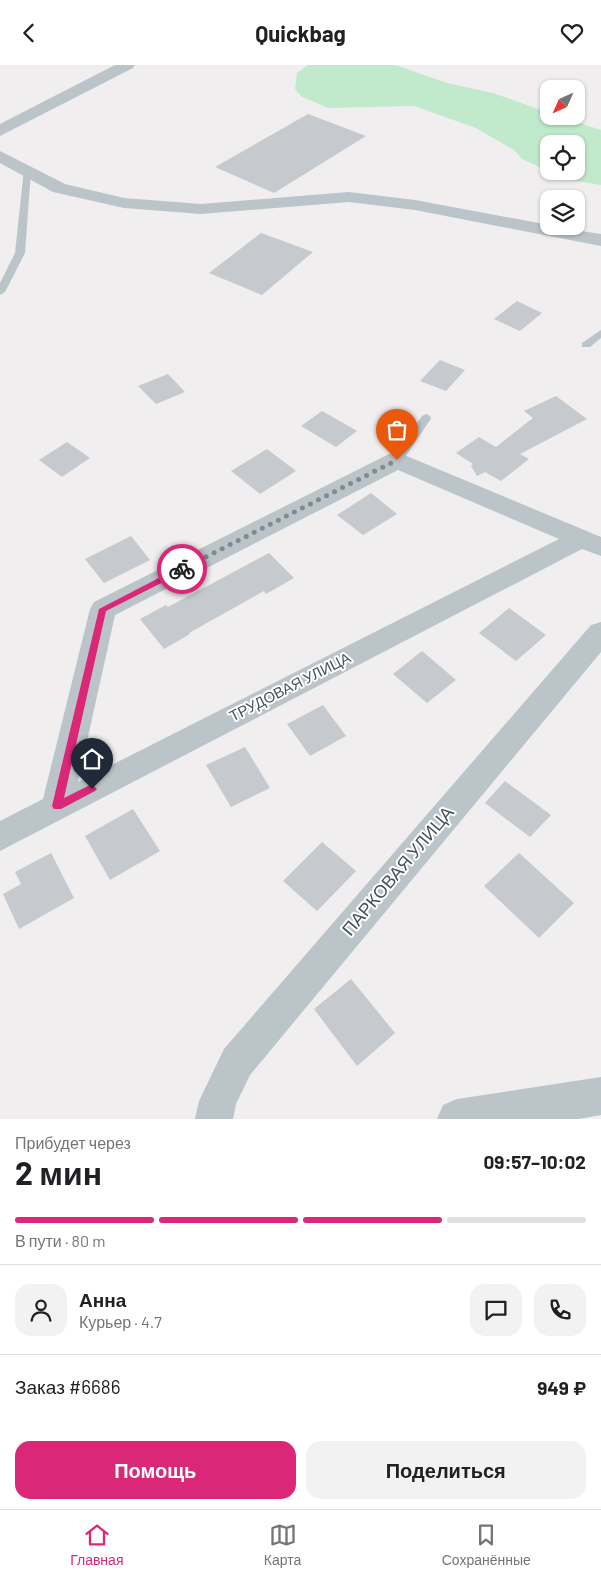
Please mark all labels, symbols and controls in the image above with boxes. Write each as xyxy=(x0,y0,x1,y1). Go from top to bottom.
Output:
icon: back xyxy=(15,19,43,47)
icon: heart xyxy=(558,19,586,47)
text: Quickbag xyxy=(255,20,346,46)
north arrow xyxy=(540,80,585,125)
map controls xyxy=(540,80,585,235)
button: locate xyxy=(540,135,585,180)
button: layers xyxy=(540,190,585,235)
pin xyxy=(376,409,418,460)
icon: bag xyxy=(383,416,411,444)
courier xyxy=(157,544,207,594)
icon: bike xyxy=(168,555,196,583)
street label: ТРУДОВАЯ УЛИЦА xyxy=(226,648,353,724)
pin xyxy=(71,738,113,789)
icon: home xyxy=(78,745,106,773)
street label: ПАРКОВАЯ УЛИЦА xyxy=(337,801,458,940)
text: Прибудет через xyxy=(15,1133,131,1152)
text: 09:57–10:02 xyxy=(484,1150,586,1173)
text: 2 мин xyxy=(15,1153,102,1191)
text: В пути · 80 m xyxy=(15,1231,105,1250)
button: person xyxy=(15,1284,67,1336)
button: chat xyxy=(470,1284,522,1336)
button: phone xyxy=(534,1284,586,1336)
text: Анна xyxy=(79,1288,126,1311)
text: Курьер · 4.7 xyxy=(79,1312,162,1331)
text: Заказ #6686 xyxy=(15,1375,120,1398)
text: 949 ₽ xyxy=(537,1376,586,1399)
button: Помощь xyxy=(15,1441,296,1499)
button: Поделиться xyxy=(306,1441,586,1499)
tab: Главная xyxy=(70,1521,123,1568)
tab: Карта xyxy=(264,1521,301,1568)
tab: Сохранённые xyxy=(442,1521,531,1568)

